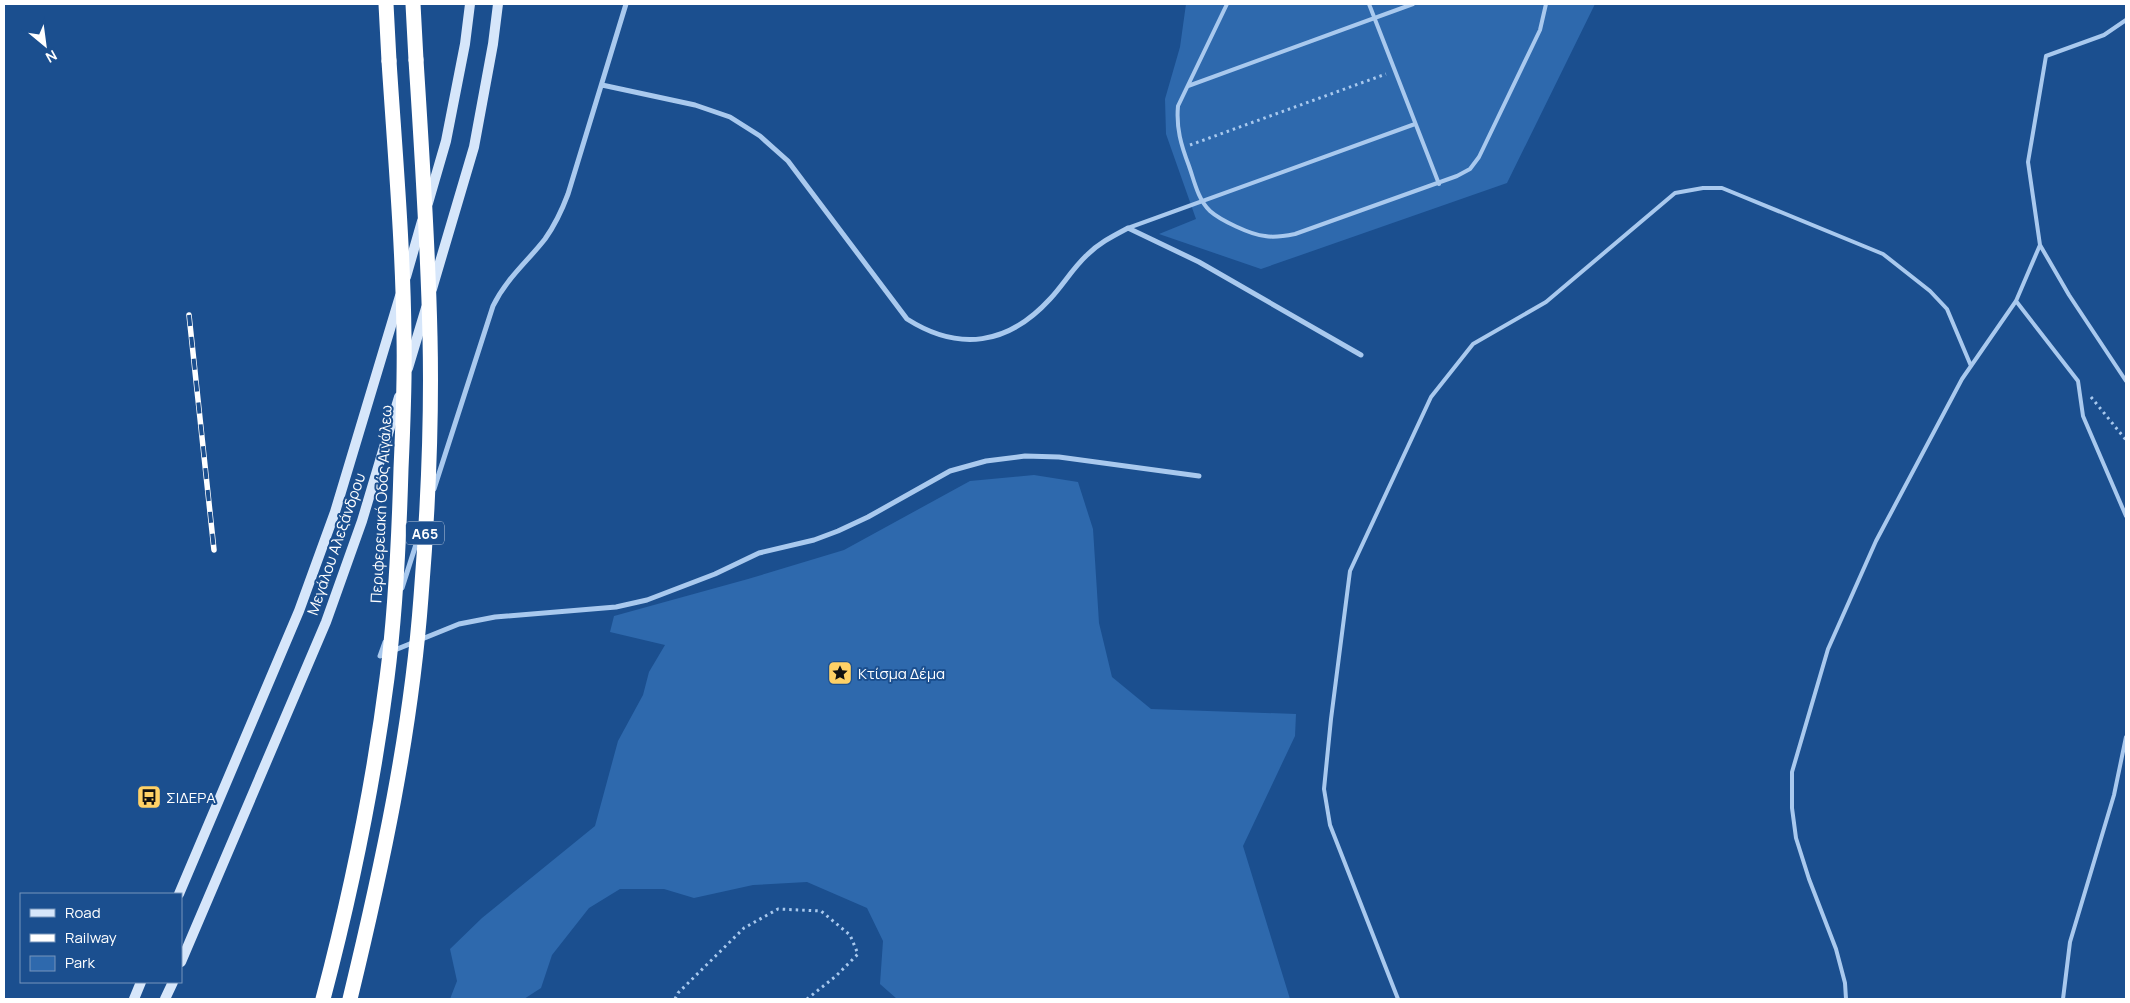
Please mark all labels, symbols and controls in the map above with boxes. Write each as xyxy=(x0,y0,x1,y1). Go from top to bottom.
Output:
north arrow xyxy=(20,20,70,70)
text: N xyxy=(43,46,61,68)
street label: Περιφερειακή Οδός Αιγάλεω xyxy=(365,404,397,603)
street label: Μεγάλου Αλεξάνδρου xyxy=(302,470,370,618)
road number: Α65 xyxy=(406,522,444,544)
place icon: Κτίσμα Δέμα xyxy=(827,660,853,686)
place label: Κτίσμα Δέμα xyxy=(858,663,945,684)
bus stop icon: ΣΙΔΕΡΑ xyxy=(136,784,162,810)
place label: ΣΙΔΕΡΑ xyxy=(166,787,216,808)
legend xyxy=(20,893,182,983)
text: Road xyxy=(65,902,101,923)
text: Railway xyxy=(65,927,117,948)
text: Park xyxy=(65,952,95,973)

